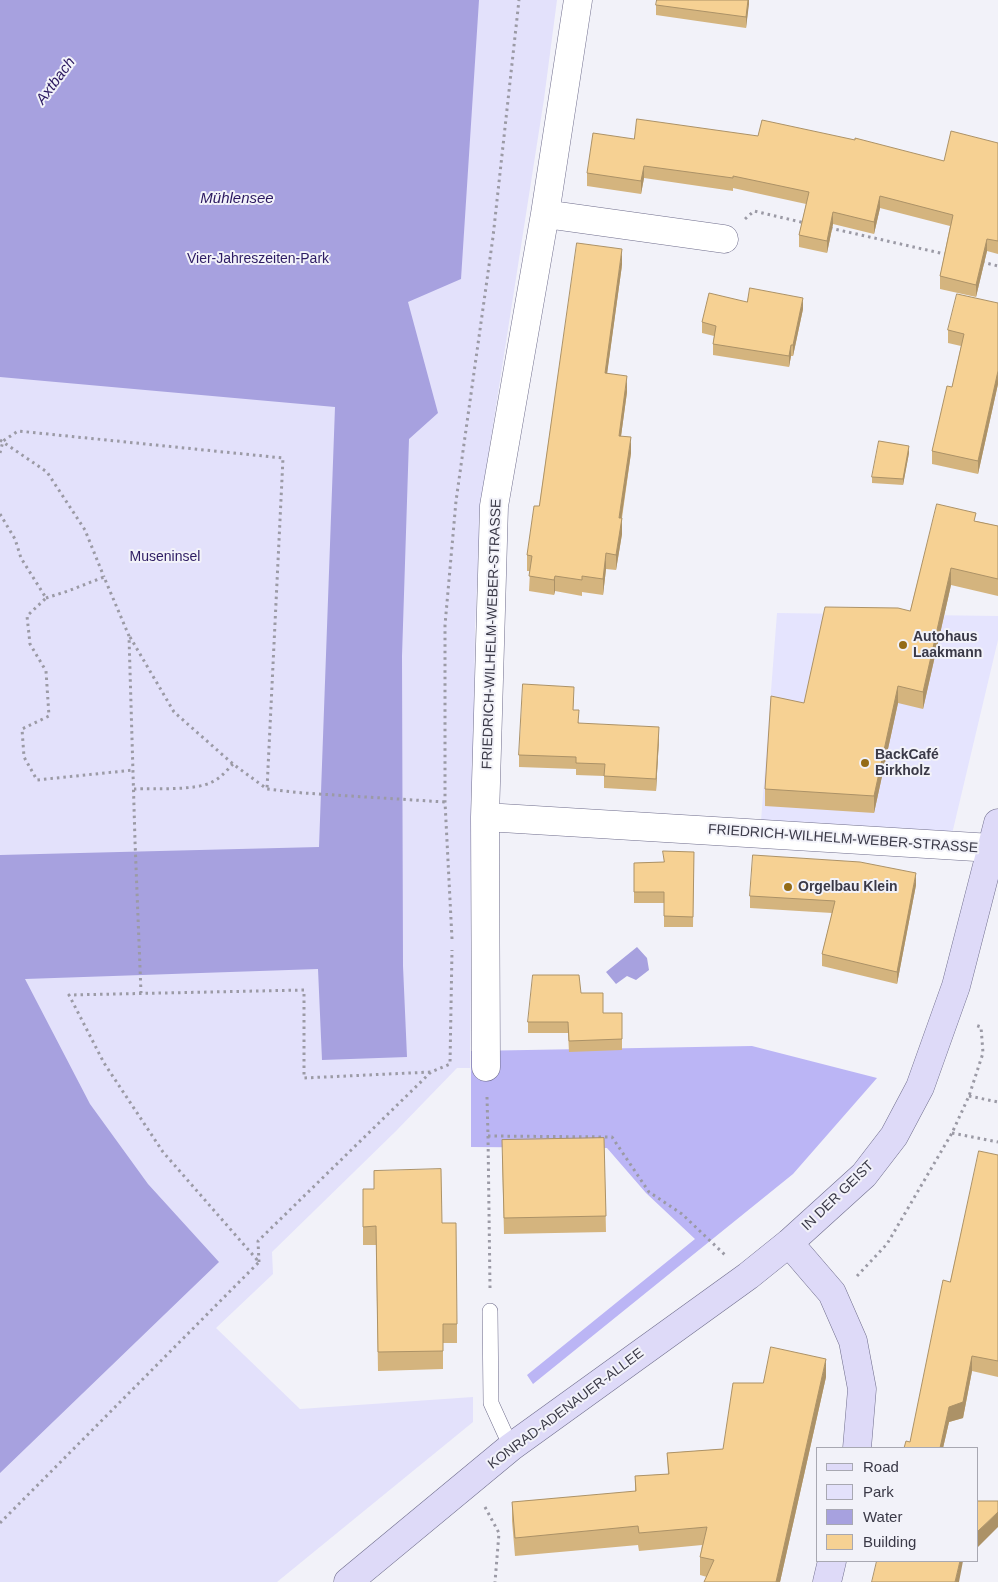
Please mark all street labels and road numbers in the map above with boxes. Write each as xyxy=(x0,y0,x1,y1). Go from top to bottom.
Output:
street label: FRIEDRICH-WILHELM-WEBER-STRASSE xyxy=(479,498,505,770)
street label: FRIEDRICH-WILHELM-WEBER-STRASSE xyxy=(707,821,979,857)
street label: IN DER GEIST xyxy=(799,1158,877,1234)
street label: KONRAD-ADENAUER-ALLEE xyxy=(485,1345,647,1473)

